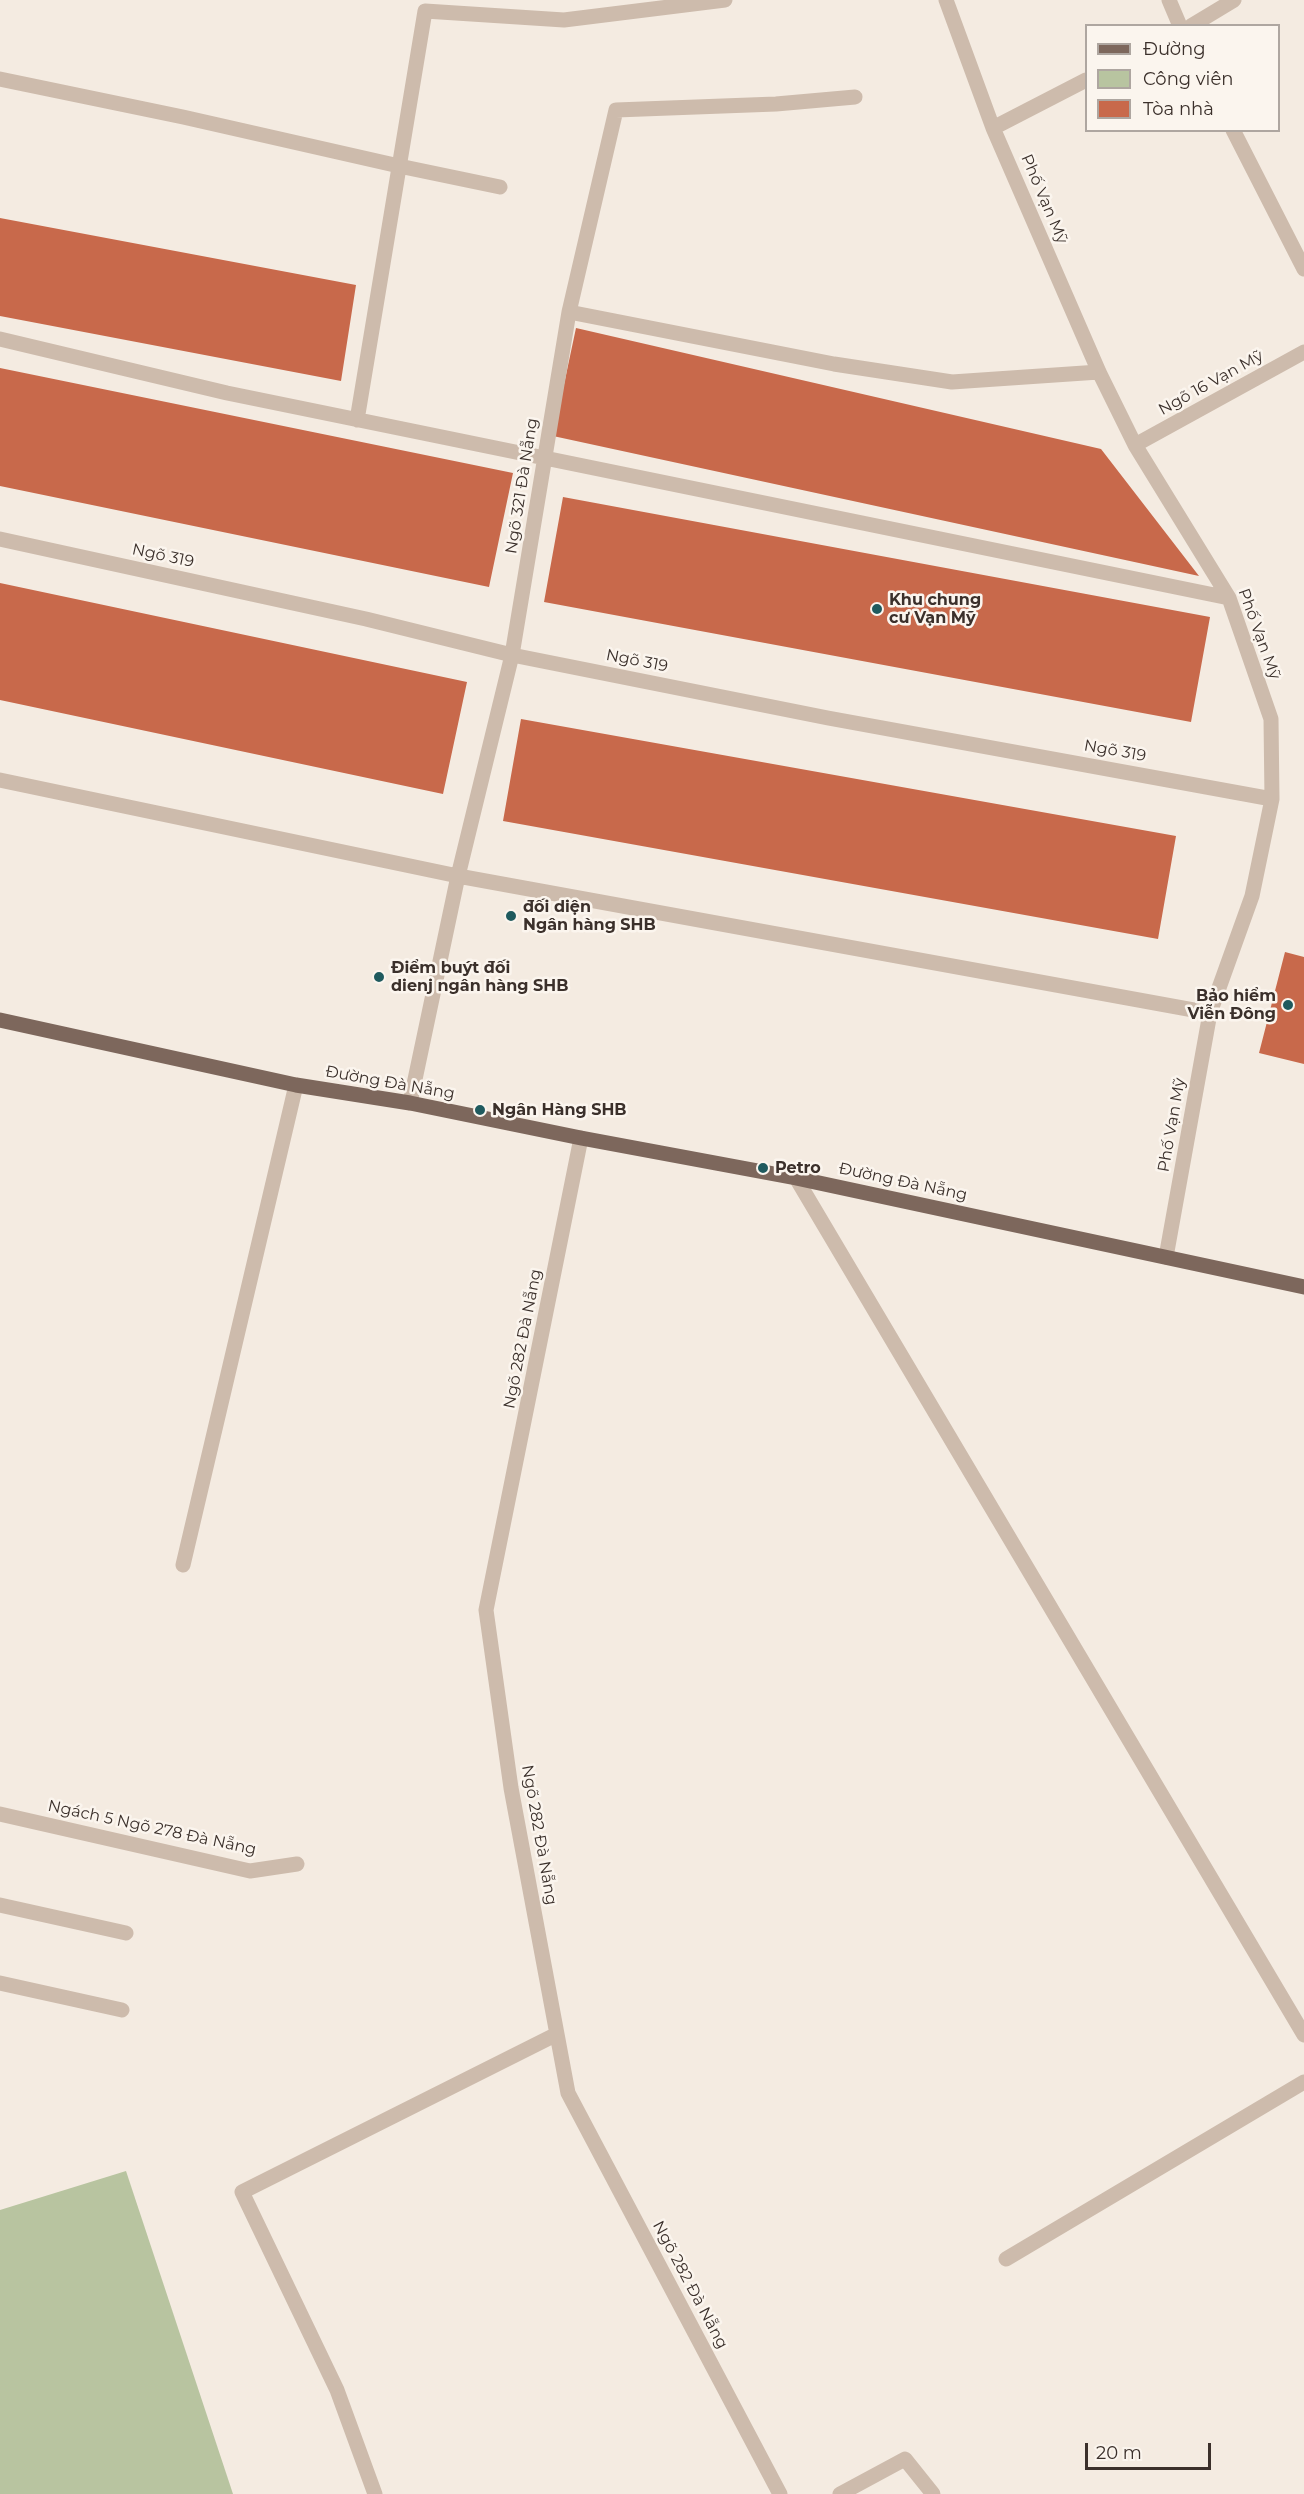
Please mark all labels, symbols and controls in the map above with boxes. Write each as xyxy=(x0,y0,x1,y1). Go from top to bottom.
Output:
legend xyxy=(1085,24,1280,132)
text: Đường xyxy=(1143,38,1206,60)
text: Công viên xyxy=(1143,68,1234,90)
text: Tòa nhà xyxy=(1143,98,1214,120)
street label: Phố Vạn Mỹ xyxy=(1017,151,1071,247)
street label: Ngõ 16 Vạn Mỹ xyxy=(1155,346,1267,420)
street label: Ngõ 321 Đà Nẵng xyxy=(502,417,542,555)
street label: Ngõ 319 xyxy=(130,540,196,572)
street label: Phố Vạn Mỹ xyxy=(1234,586,1284,682)
place label: Khu chung cư Vạn Mỹ xyxy=(889,590,981,628)
marker: Khu chung cư Vạn Mỹ xyxy=(870,602,884,616)
street label: Ngõ 319 xyxy=(604,646,670,676)
street label: Ngõ 319 xyxy=(1082,736,1148,766)
place label: đối diện Ngân hàng SHB xyxy=(523,897,656,935)
marker: đối diện Ngân hàng SHB xyxy=(504,909,518,923)
place label: Điểm buýt đối dienj ngân hàng SHB xyxy=(391,958,568,996)
marker: Điểm buýt đối dienj ngân hàng SHB xyxy=(372,970,386,984)
place label: Bảo hiểm Viễn Đông xyxy=(1187,986,1276,1024)
marker: Bảo hiểm Viễn Đông xyxy=(1281,998,1295,1012)
street label: Đường Đà Nẵng xyxy=(324,1062,456,1104)
street label: Phố Vạn Mỹ xyxy=(1154,1076,1190,1174)
place label: Ngân Hàng SHB xyxy=(492,1100,627,1120)
marker: Ngân Hàng SHB xyxy=(473,1103,487,1117)
place label: Petro xyxy=(775,1158,821,1178)
street label: Đường Đà Nẵng xyxy=(837,1159,969,1205)
marker: Petro xyxy=(756,1161,770,1175)
street label: Ngõ 282 Đà Nẵng xyxy=(500,1268,546,1410)
street label: Ngõ 282 Đà Nẵng xyxy=(517,1763,561,1907)
street label: Ngách 5 Ngõ 278 Đà Nẵng xyxy=(46,1797,258,1859)
street label: Ngõ 282 Đà Nẵng xyxy=(648,2218,732,2352)
scale bar xyxy=(1088,2431,1214,2469)
text: 20 m xyxy=(1096,2442,1142,2464)

